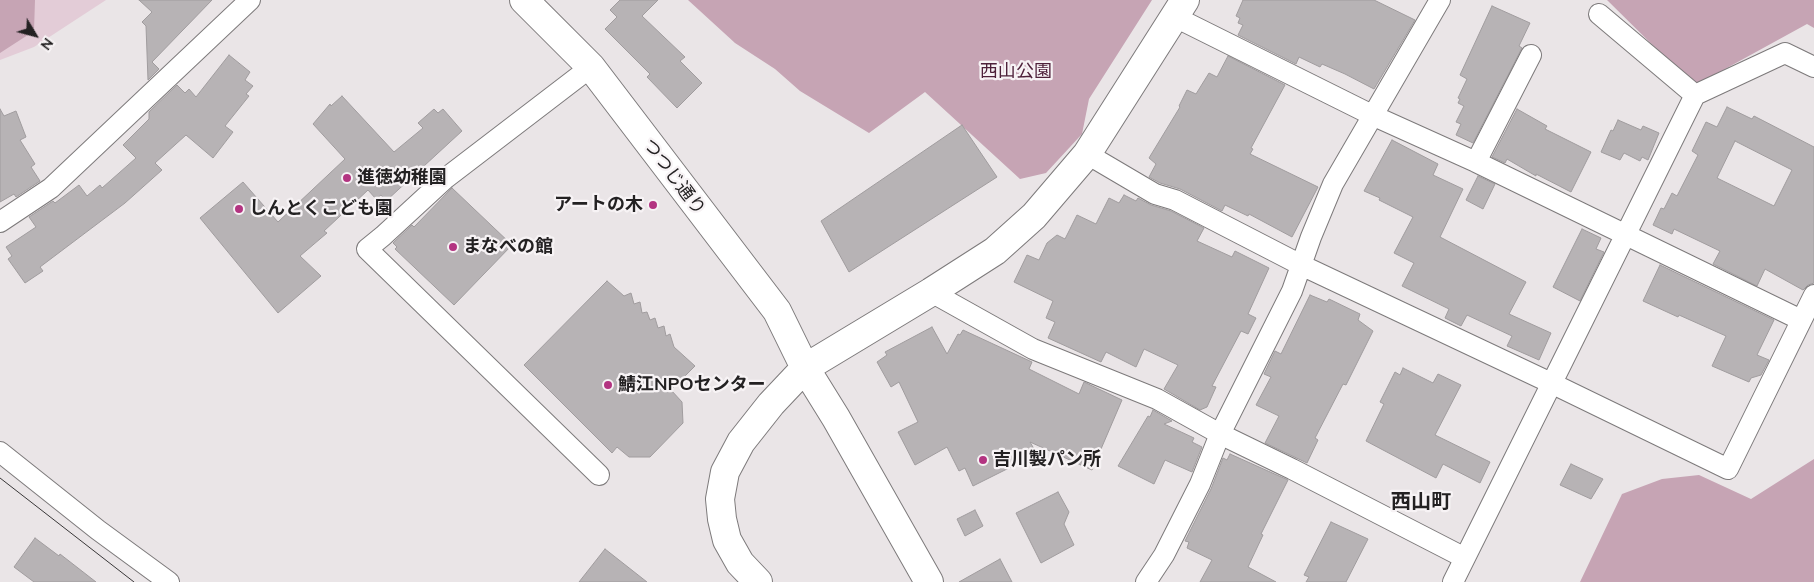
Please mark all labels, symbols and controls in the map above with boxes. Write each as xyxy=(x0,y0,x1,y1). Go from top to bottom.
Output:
north arrow xyxy=(10,10,60,60)
text: N xyxy=(37,34,57,54)
park label: 西山公園 xyxy=(980,61,1052,83)
street label: つつじ通り xyxy=(638,135,710,219)
place label: 進徳幼稚園 xyxy=(357,167,447,189)
marker: 進徳幼稚園 xyxy=(341,172,353,184)
place label: アートの木 xyxy=(554,194,643,216)
place label: しんとくこども園 xyxy=(249,198,393,220)
marker: アートの木 xyxy=(647,199,659,211)
marker: しんとくこども園 xyxy=(233,203,245,215)
place label: まなべの館 xyxy=(463,236,553,258)
marker: まなべの館 xyxy=(447,241,459,253)
place label: 鯖江NPOセンター xyxy=(618,374,766,396)
marker: 鯖江NPOセンター xyxy=(602,379,614,391)
place label: 吉川製パン所 xyxy=(993,449,1101,471)
marker: 吉川製パン所 xyxy=(977,454,989,466)
district label: 西山町 xyxy=(1391,490,1451,514)

